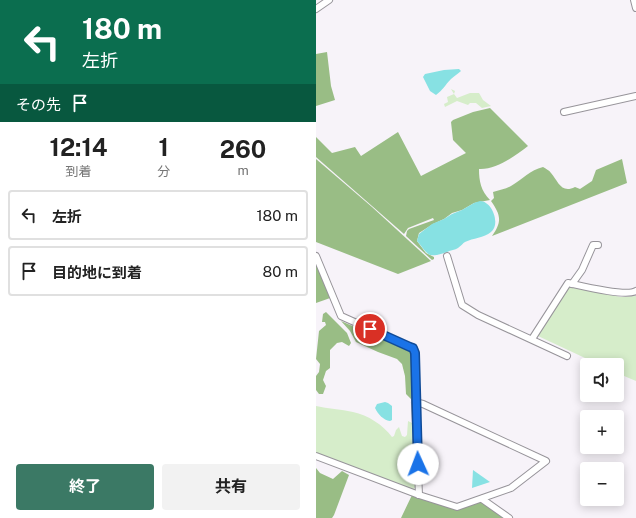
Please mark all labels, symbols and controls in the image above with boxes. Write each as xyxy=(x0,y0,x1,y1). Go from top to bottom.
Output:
text: 180 m xyxy=(82,12,162,45)
icon: left xyxy=(16,16,68,68)
text: 左折 xyxy=(82,50,118,71)
icon: arrive xyxy=(69,92,91,114)
text: その先 xyxy=(16,96,61,113)
text: 12:14 xyxy=(50,133,108,161)
text: 1 xyxy=(159,133,169,161)
text: 260 xyxy=(220,135,266,163)
text: m xyxy=(237,163,249,178)
text: 到着 xyxy=(66,164,92,179)
text: 分 xyxy=(157,164,170,179)
icon: left xyxy=(18,204,40,226)
text: 180 m xyxy=(256,207,298,224)
text: 左折 xyxy=(52,208,82,225)
icon: arrive xyxy=(18,260,40,282)
text: 80 m xyxy=(263,263,298,280)
text: 目的地に到着 xyxy=(52,264,142,281)
pin xyxy=(353,312,387,346)
icon: arrive xyxy=(359,318,381,340)
map controls xyxy=(580,358,624,506)
button: sound xyxy=(580,358,624,402)
button: + xyxy=(580,410,624,454)
position arrow xyxy=(397,443,439,485)
button: − xyxy=(580,462,624,506)
button: 終了 xyxy=(16,464,154,510)
button: 共有 xyxy=(162,464,300,510)

